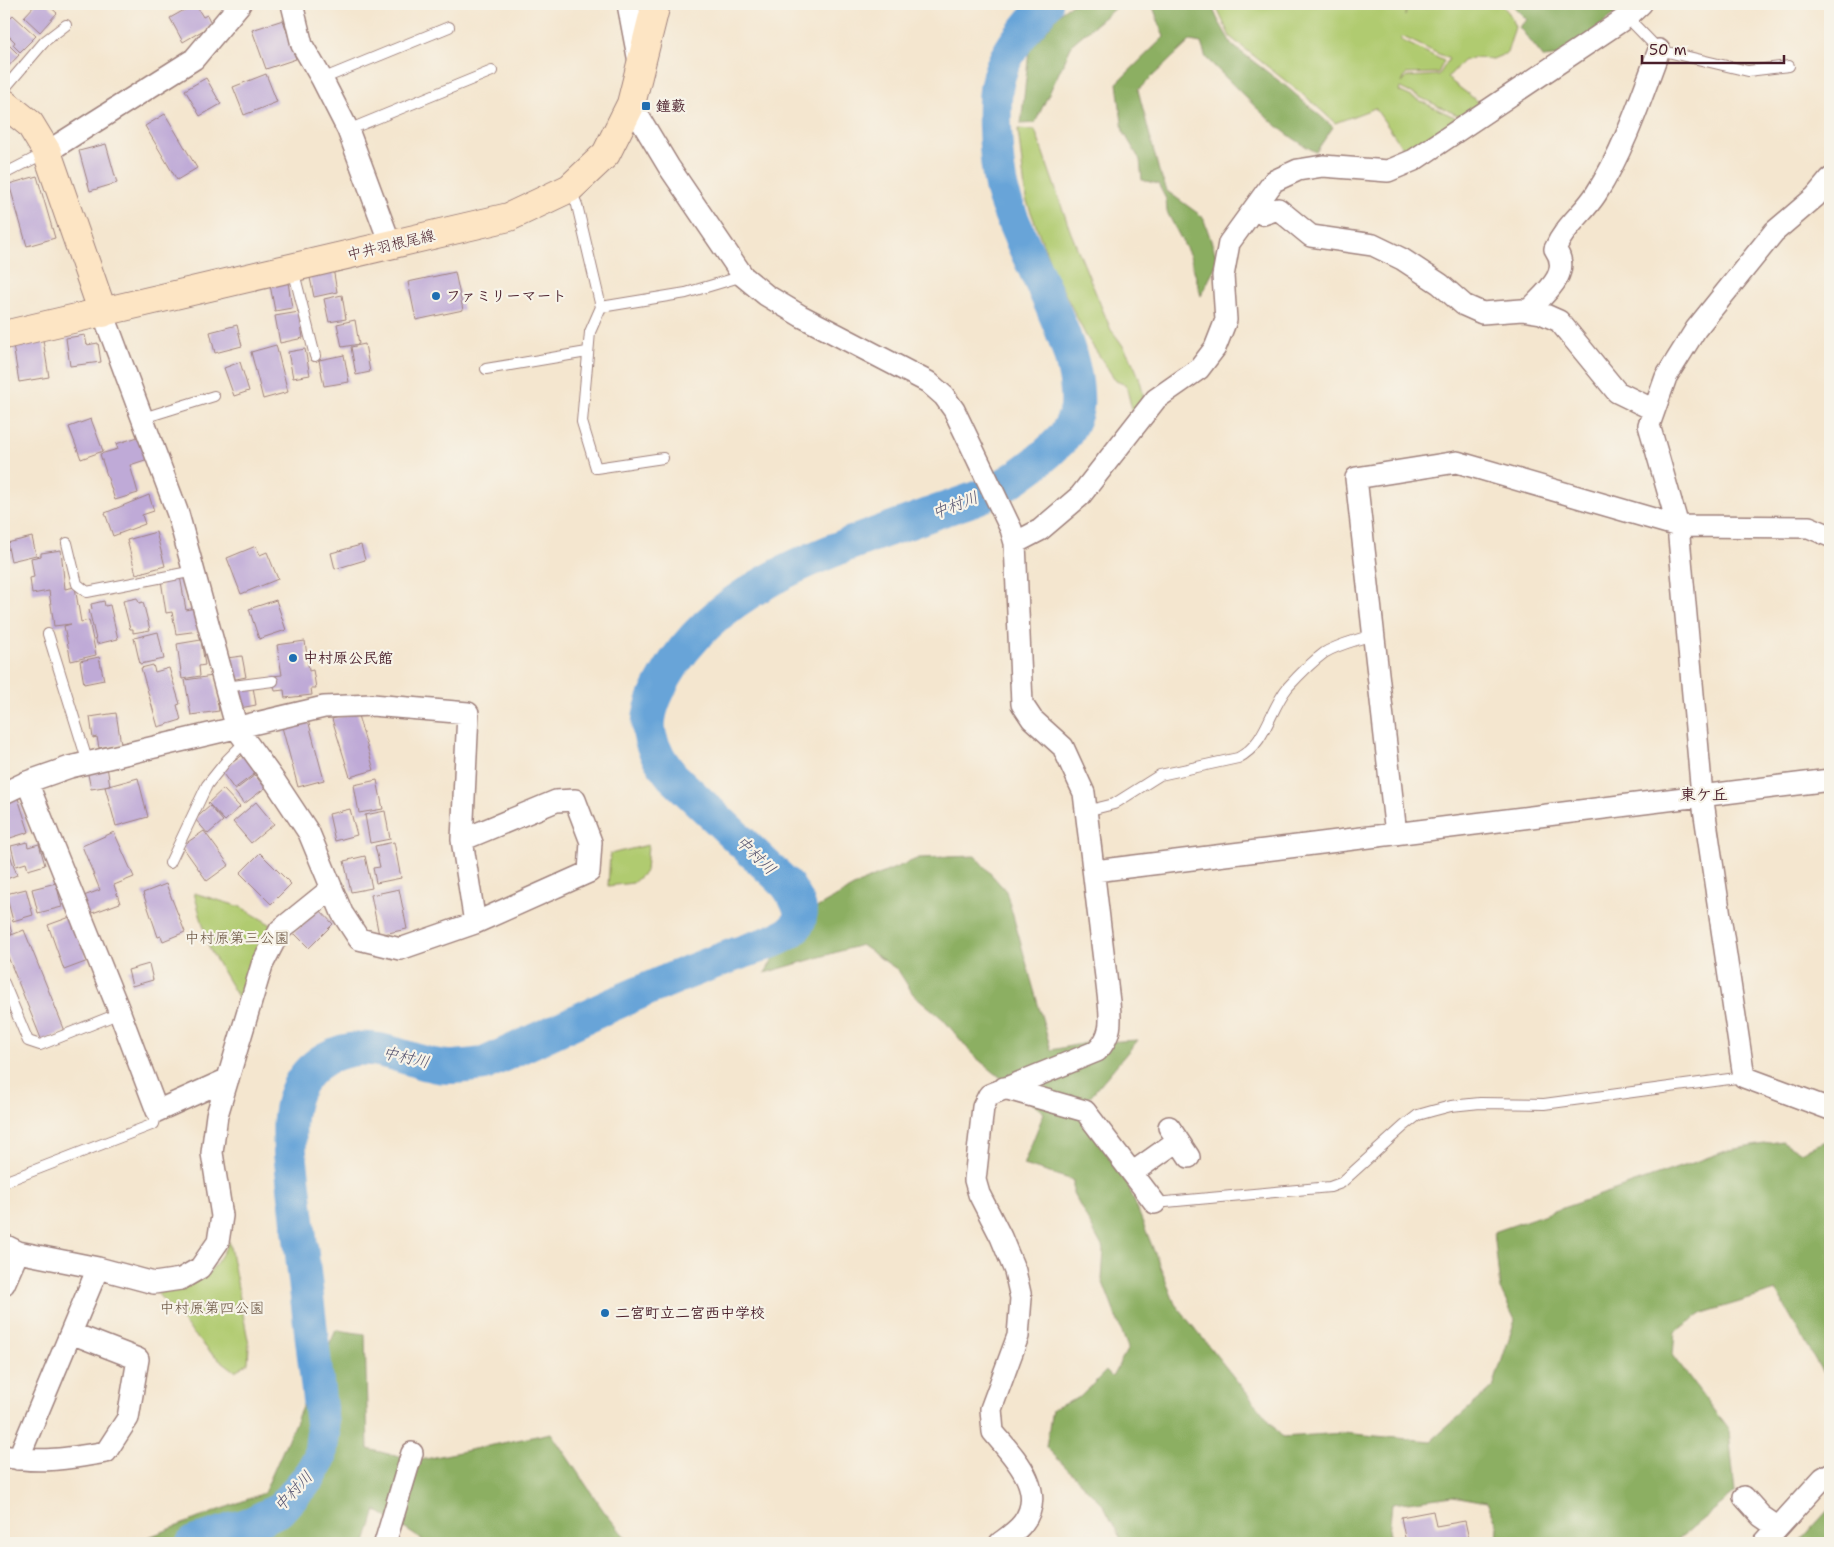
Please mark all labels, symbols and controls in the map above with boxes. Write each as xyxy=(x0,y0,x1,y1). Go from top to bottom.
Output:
scale bar xyxy=(1642,32,1784,64)
text: 50 m xyxy=(1649,40,1687,60)
place label: 鐘藪 xyxy=(656,96,686,116)
marker: 鐘藪 xyxy=(640,100,652,112)
street label: 中井羽根尾線 xyxy=(345,225,437,265)
place label: ファミリーマート xyxy=(446,286,567,306)
marker: ファミリーマート xyxy=(430,290,442,302)
water label: 中村川 xyxy=(929,487,981,523)
place label: 中村原公民館 xyxy=(303,648,393,668)
marker: 中村原公民館 xyxy=(287,652,299,664)
district label: 東ケ丘 xyxy=(1680,784,1728,805)
water label: 中村川 xyxy=(731,831,781,879)
park label: 中村原第三公園 xyxy=(184,928,290,948)
water label: 中村川 xyxy=(380,1041,432,1073)
park label: 中村原第四公園 xyxy=(159,1298,265,1318)
place label: 二宮町立二宮西中学校 xyxy=(615,1303,765,1323)
marker: 二宮町立二宮西中学校 xyxy=(599,1307,611,1319)
water label: 中村川 xyxy=(269,1466,317,1516)

